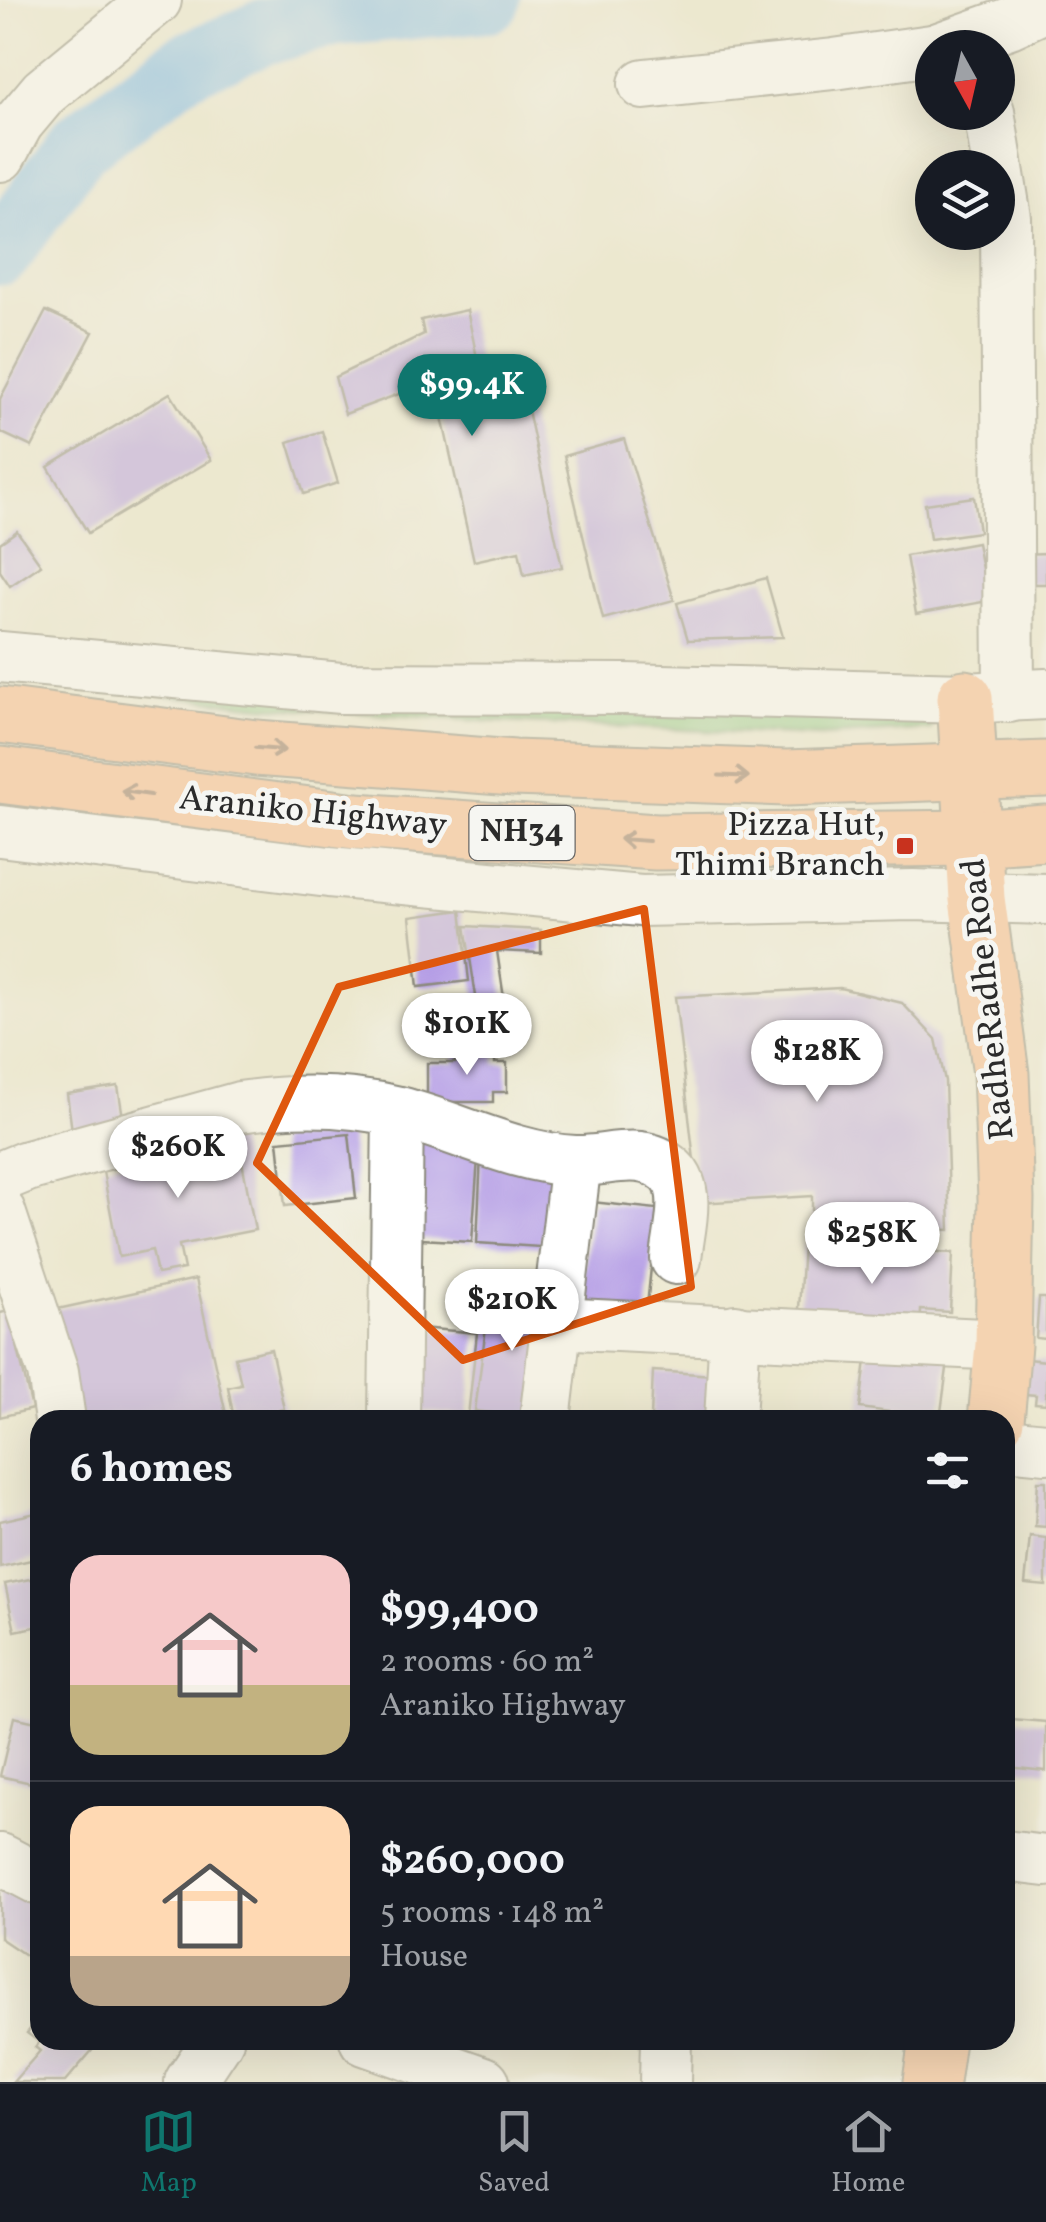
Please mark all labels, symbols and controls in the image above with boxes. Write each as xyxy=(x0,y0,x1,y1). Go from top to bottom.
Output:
north arrow xyxy=(915,30,1015,130)
map controls xyxy=(915,30,1015,250)
button: layers xyxy=(915,150,1015,250)
pin: $99.4K xyxy=(391,354,553,439)
text: $99.4K xyxy=(420,364,525,408)
one-way arrow xyxy=(254,739,286,758)
one-way arrow xyxy=(718,766,750,785)
street label: Araniko Highway xyxy=(177,775,449,851)
one-way arrow xyxy=(120,784,153,802)
place label: Pizza Hut, Thimi Branch xyxy=(675,802,885,890)
road number: NH34 xyxy=(470,806,574,860)
one-way arrow xyxy=(618,831,650,850)
marker: Pizza Hut, Thimi Branch xyxy=(894,835,916,857)
street label: RadheRadhe Road xyxy=(950,856,1028,1142)
pin: $101K xyxy=(397,993,537,1078)
text: $101K xyxy=(424,1003,510,1047)
pin: $128K xyxy=(747,1020,887,1105)
text: $128K xyxy=(773,1030,861,1074)
pin: $260K xyxy=(108,1116,248,1201)
text: $260K xyxy=(131,1126,225,1170)
pin: $258K xyxy=(802,1202,942,1287)
text: $258K xyxy=(827,1212,917,1256)
pin: $210K xyxy=(442,1269,582,1354)
text: $210K xyxy=(467,1279,557,1323)
text: 6 homes xyxy=(70,1441,233,1500)
icon: filters xyxy=(920,1443,975,1498)
text: $99,400 xyxy=(380,1582,539,1641)
icon: home xyxy=(150,1595,270,1715)
text: 2 rooms · 60 m² xyxy=(380,1641,594,1685)
text: Araniko Highway xyxy=(380,1685,626,1729)
text: $260,000 xyxy=(380,1833,565,1892)
icon: home xyxy=(150,1846,270,1966)
text: 5 rooms · 148 m² xyxy=(380,1892,604,1936)
text: House xyxy=(380,1936,468,1980)
tab: Map xyxy=(141,2104,197,2203)
tab: Saved xyxy=(478,2104,550,2203)
tab: Home xyxy=(831,2104,905,2203)

